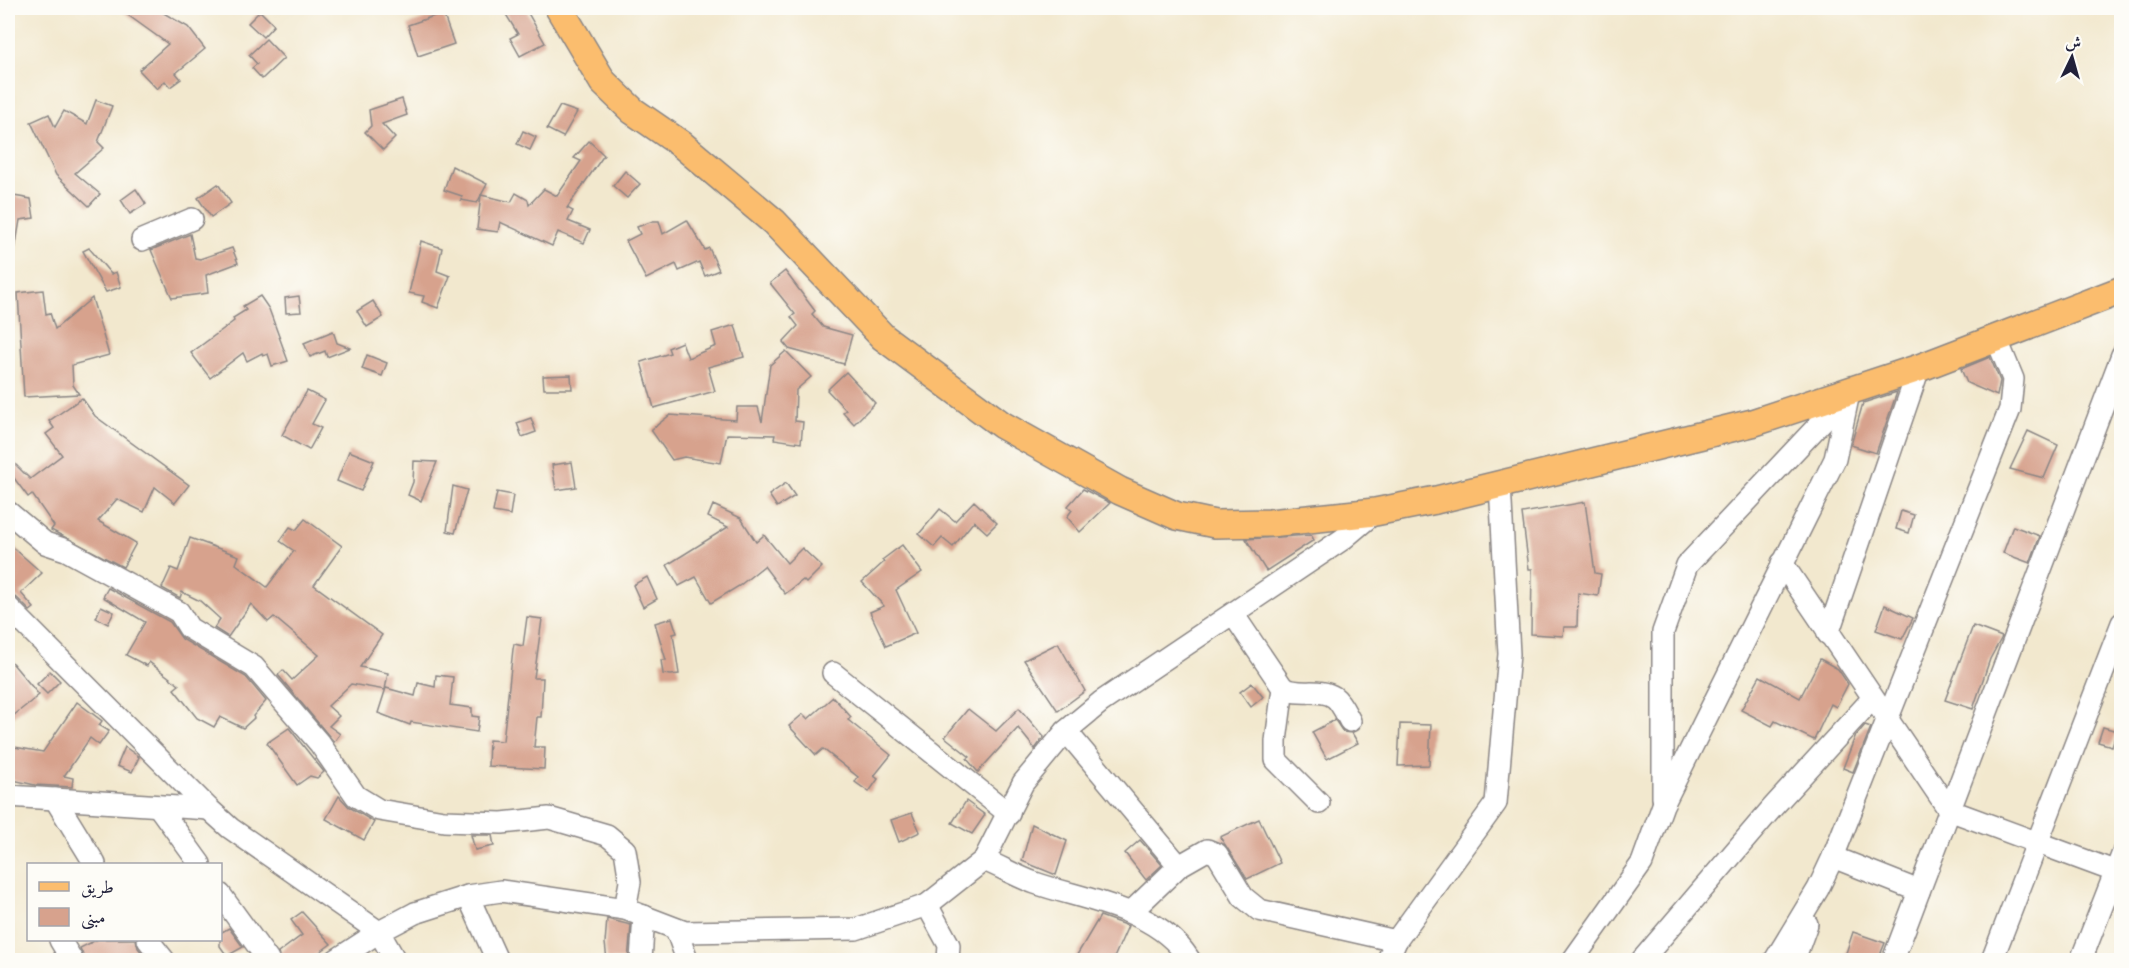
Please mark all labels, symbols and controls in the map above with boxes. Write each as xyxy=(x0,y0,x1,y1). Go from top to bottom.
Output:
north arrow xyxy=(2042,27,2102,87)
text: ش xyxy=(2064,32,2082,54)
legend xyxy=(27,863,222,941)
text: طريق xyxy=(81,877,114,899)
text: مبنى xyxy=(81,907,106,930)

